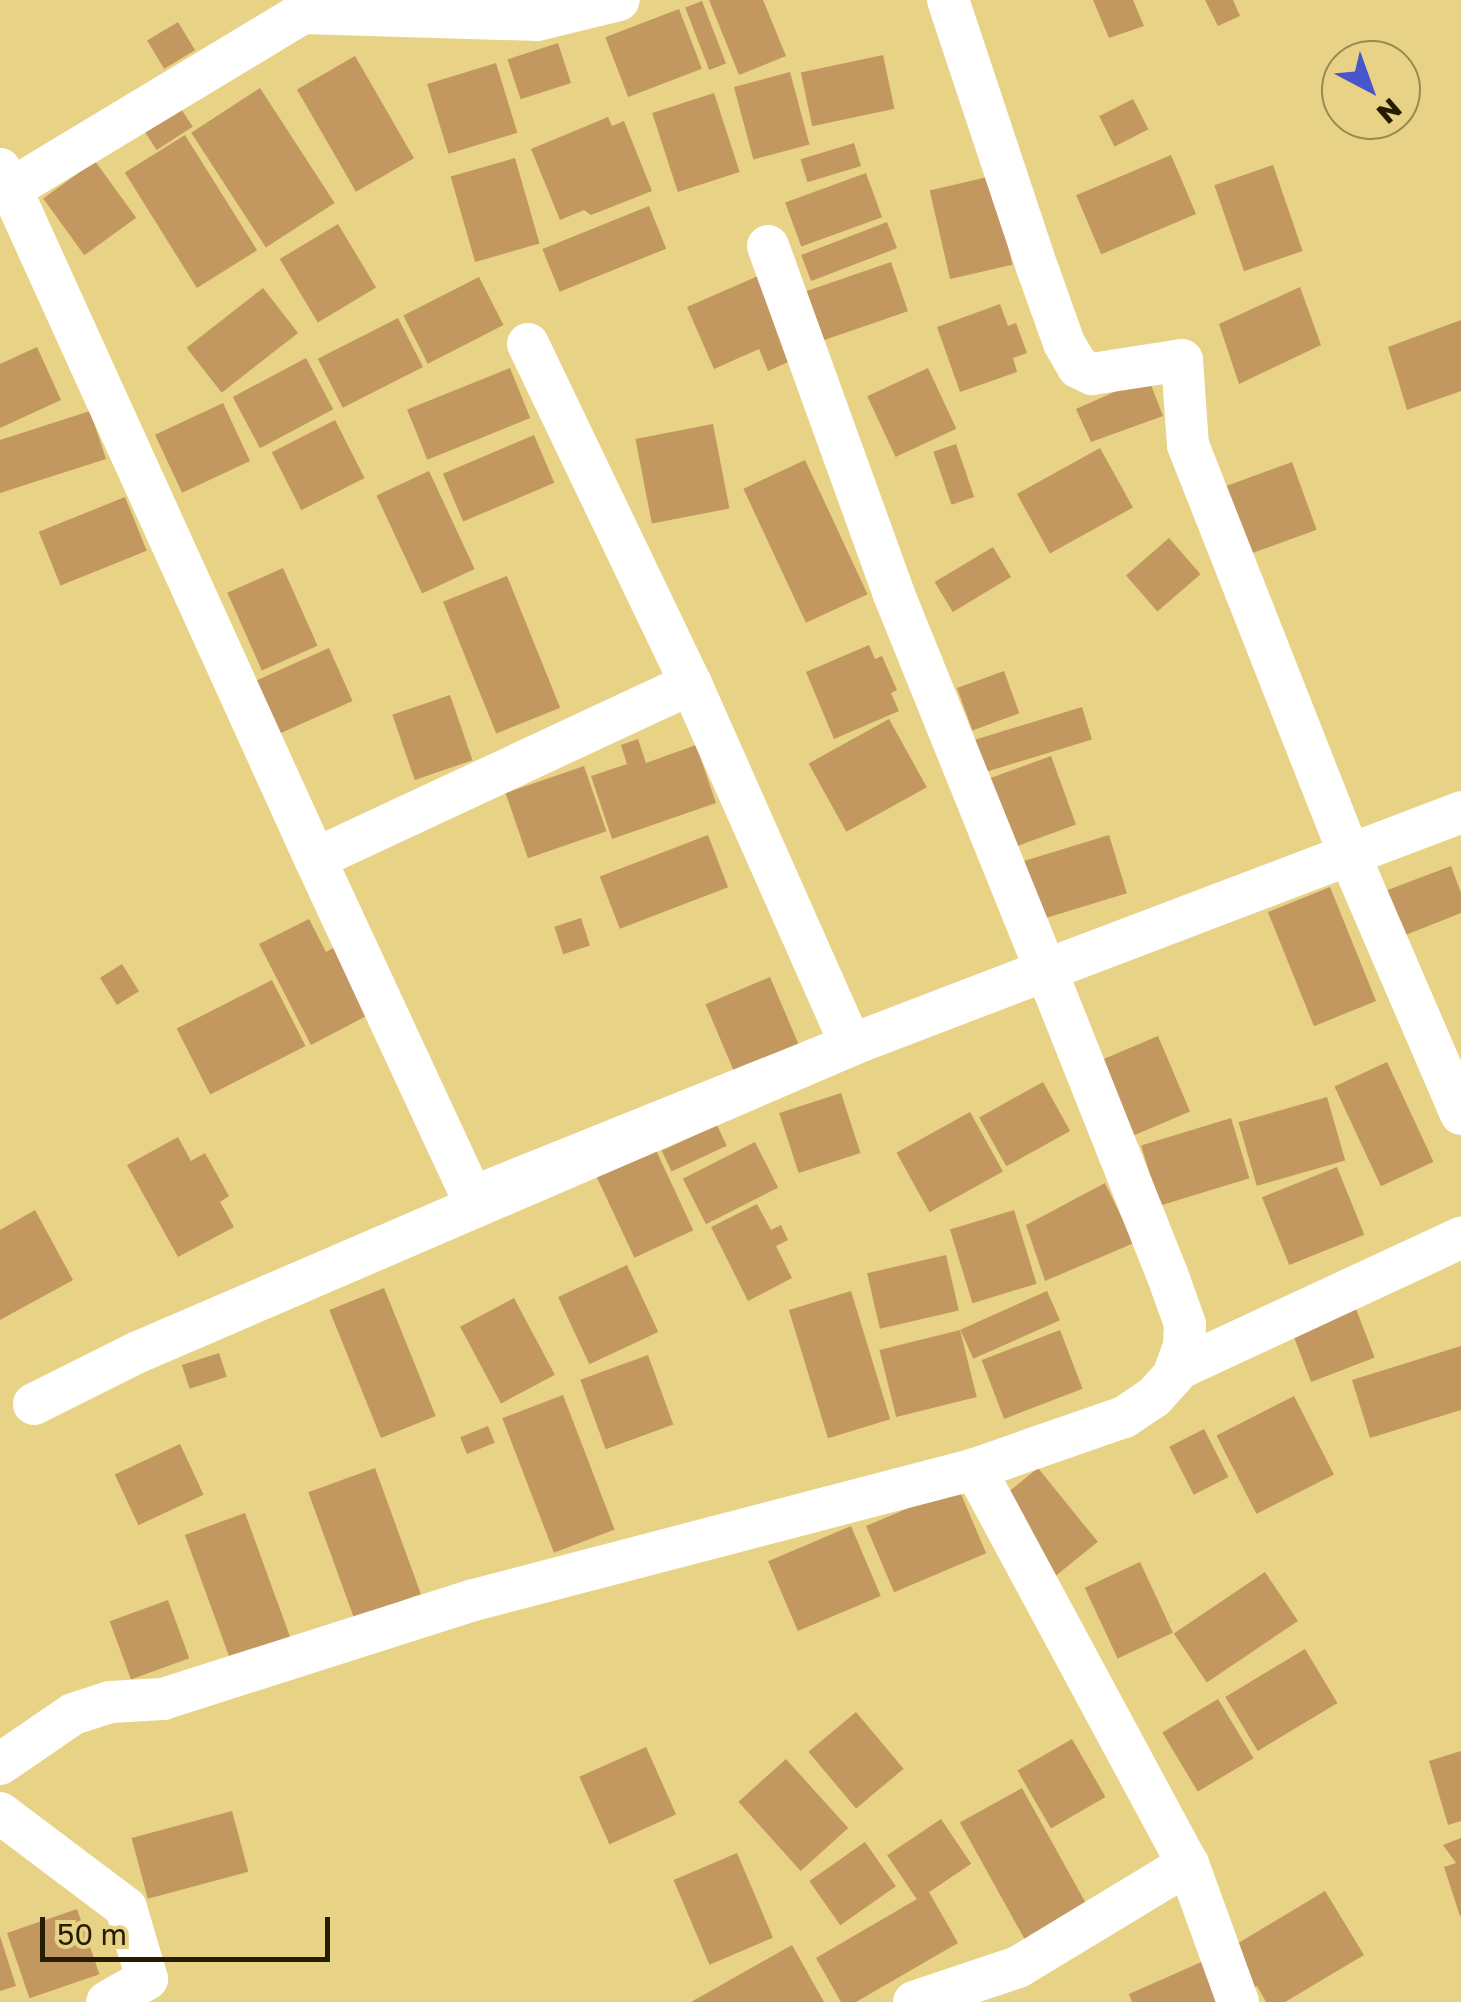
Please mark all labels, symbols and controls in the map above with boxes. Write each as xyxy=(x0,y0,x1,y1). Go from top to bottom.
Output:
north arrow xyxy=(1321,40,1421,140)
text: N xyxy=(1371,92,1409,131)
scale bar xyxy=(45,1897,335,1959)
text: 50 m xyxy=(57,1916,127,1952)

